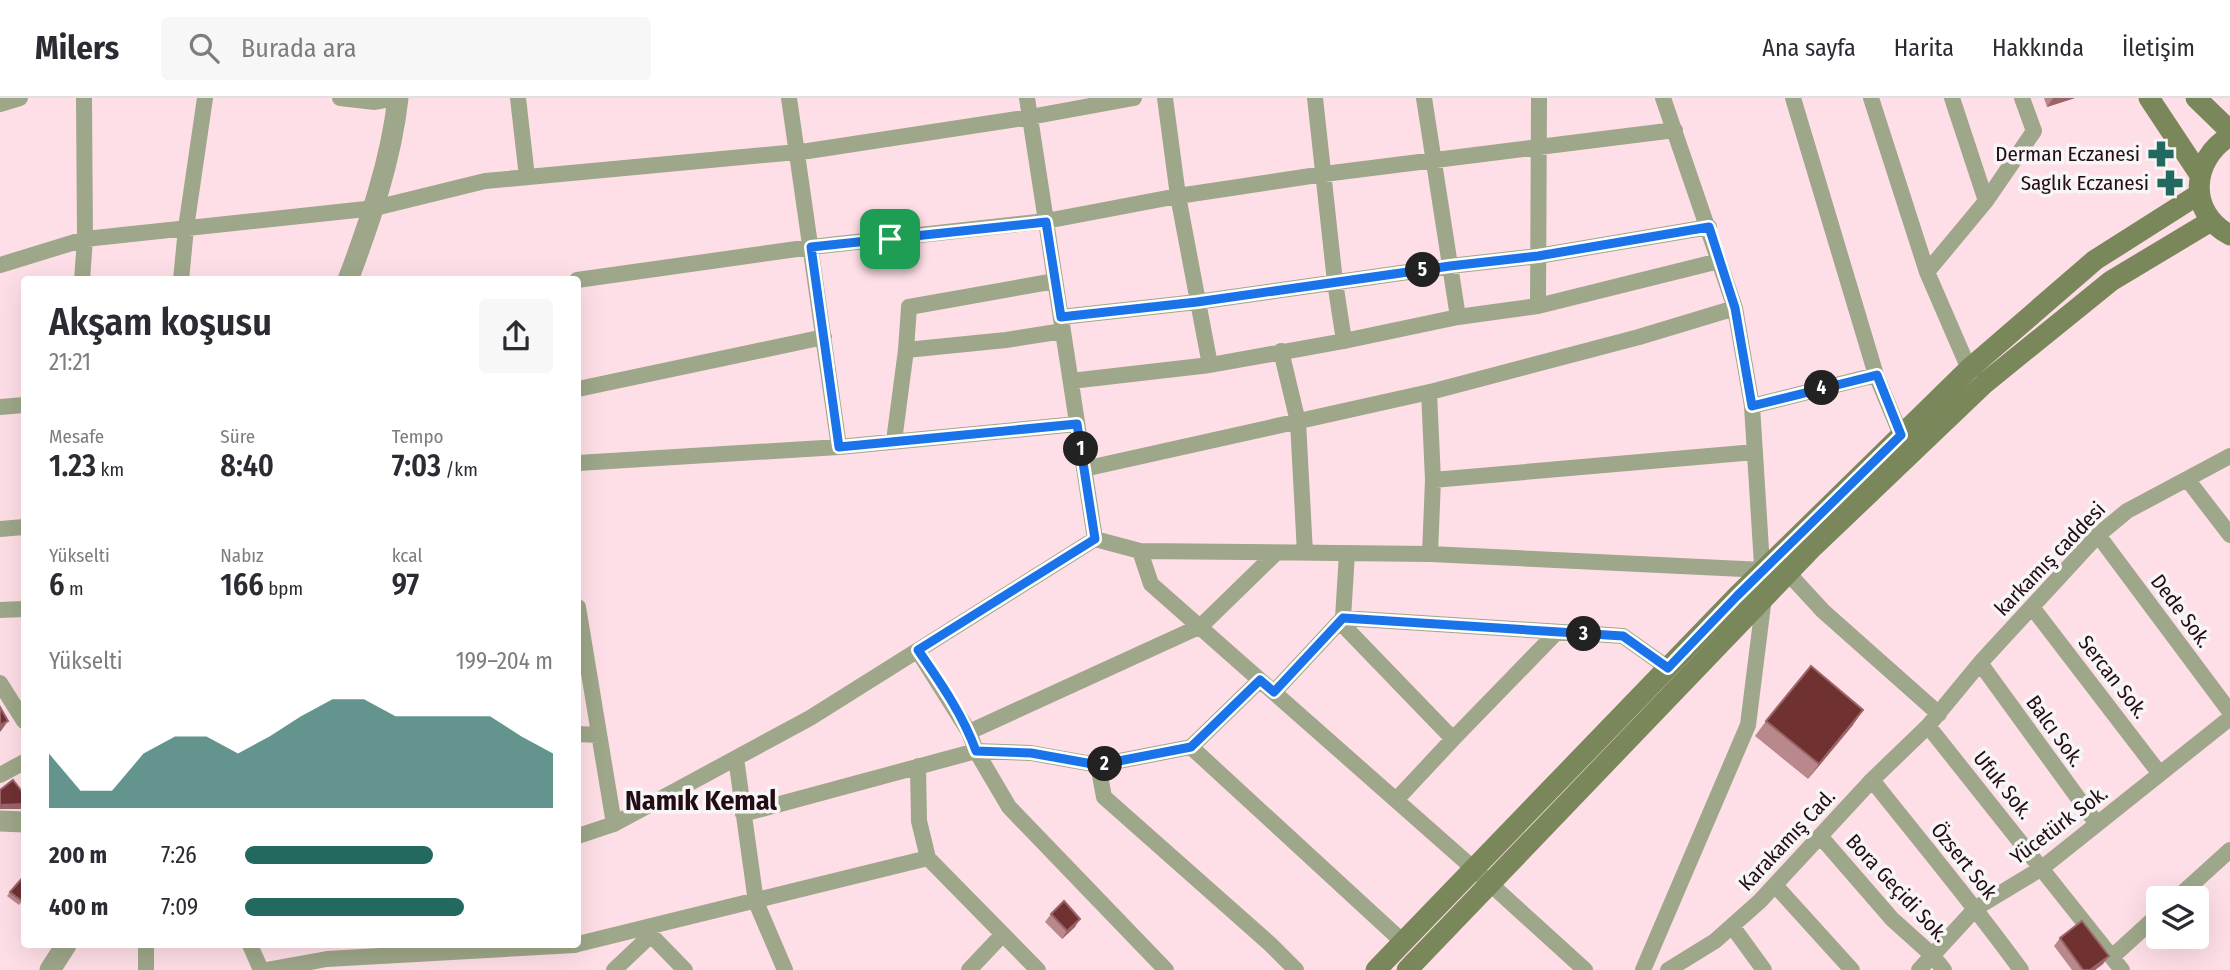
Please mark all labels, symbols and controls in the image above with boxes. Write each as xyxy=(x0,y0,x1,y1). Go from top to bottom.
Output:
search box xyxy=(161,17,651,80)
text: Milers xyxy=(35,28,119,68)
icon: search xyxy=(185,29,223,67)
text: Burada ara xyxy=(241,33,356,64)
text: Ana sayfa xyxy=(1762,34,1856,62)
text: Harita xyxy=(1894,34,1954,62)
text: Hakkında xyxy=(1992,34,2084,62)
text: İletişim xyxy=(2122,34,2195,62)
pharmacy icon: Derman Eczanesi xyxy=(2146,139,2176,169)
place label: Derman Eczanesi xyxy=(1995,141,2140,167)
pharmacy icon: Saglık Eczanesi xyxy=(2155,168,2185,198)
place label: Saglık Eczanesi xyxy=(2021,170,2149,196)
pin xyxy=(860,209,920,269)
icon: arrive xyxy=(871,220,909,258)
pin: 5 xyxy=(1406,252,1440,288)
text: 5 xyxy=(1418,258,1427,281)
text: Akşam koşusu xyxy=(49,299,272,345)
button: share xyxy=(479,299,553,373)
text: 21:21 xyxy=(49,348,91,376)
pin: 4 xyxy=(1804,370,1840,406)
text: 4 xyxy=(1817,376,1826,399)
text: Mesafe xyxy=(49,425,104,448)
text: Süre xyxy=(220,425,255,448)
text: Tempo xyxy=(392,425,444,448)
pin: 1 xyxy=(1064,432,1098,466)
text: 1 xyxy=(1076,437,1085,460)
text: 1.23 xyxy=(49,448,96,484)
text: 8:40 xyxy=(220,448,274,484)
text: 7:03 xyxy=(392,448,441,484)
text: km xyxy=(96,458,124,481)
text: /km xyxy=(441,458,478,481)
street label: karkamış caddesi xyxy=(1989,497,2111,621)
text: Yükselti xyxy=(49,544,110,567)
text: Nabız xyxy=(220,544,264,567)
text: kcal xyxy=(392,544,422,567)
text: 6 xyxy=(49,567,64,603)
text: 166 xyxy=(220,567,264,603)
text: 97 xyxy=(392,567,419,603)
street label: Dede Sok. xyxy=(2145,569,2217,653)
text: m xyxy=(64,577,84,600)
text: bpm xyxy=(264,577,303,600)
pin: 3 xyxy=(1566,616,1602,652)
text: 3 xyxy=(1579,622,1588,645)
street label: Sercan Sok. xyxy=(2072,630,2154,724)
text: Yükselti xyxy=(49,647,123,675)
text: 199–204 m xyxy=(456,647,553,675)
street label: Balcı Sok. xyxy=(2020,690,2090,772)
pin: 2 xyxy=(1088,746,1122,782)
street label: Ufuk Sok. xyxy=(1968,746,2038,824)
text: 2 xyxy=(1100,752,1109,775)
street label: Yücetürk Sok. xyxy=(2005,780,2113,870)
district label: Namık Kemal xyxy=(625,784,777,817)
street label: Karakamış Cad. xyxy=(1733,784,1841,896)
street label: Özsert Sok xyxy=(1925,817,2003,905)
street label: Bora Geçidi Sok. xyxy=(1840,829,1954,947)
text: 200 m xyxy=(49,841,107,869)
text: 7:26 xyxy=(161,841,197,869)
map controls xyxy=(2146,886,2209,949)
button: layers xyxy=(2146,886,2209,949)
text: 400 m xyxy=(49,893,108,921)
text: 7:09 xyxy=(161,893,198,921)

